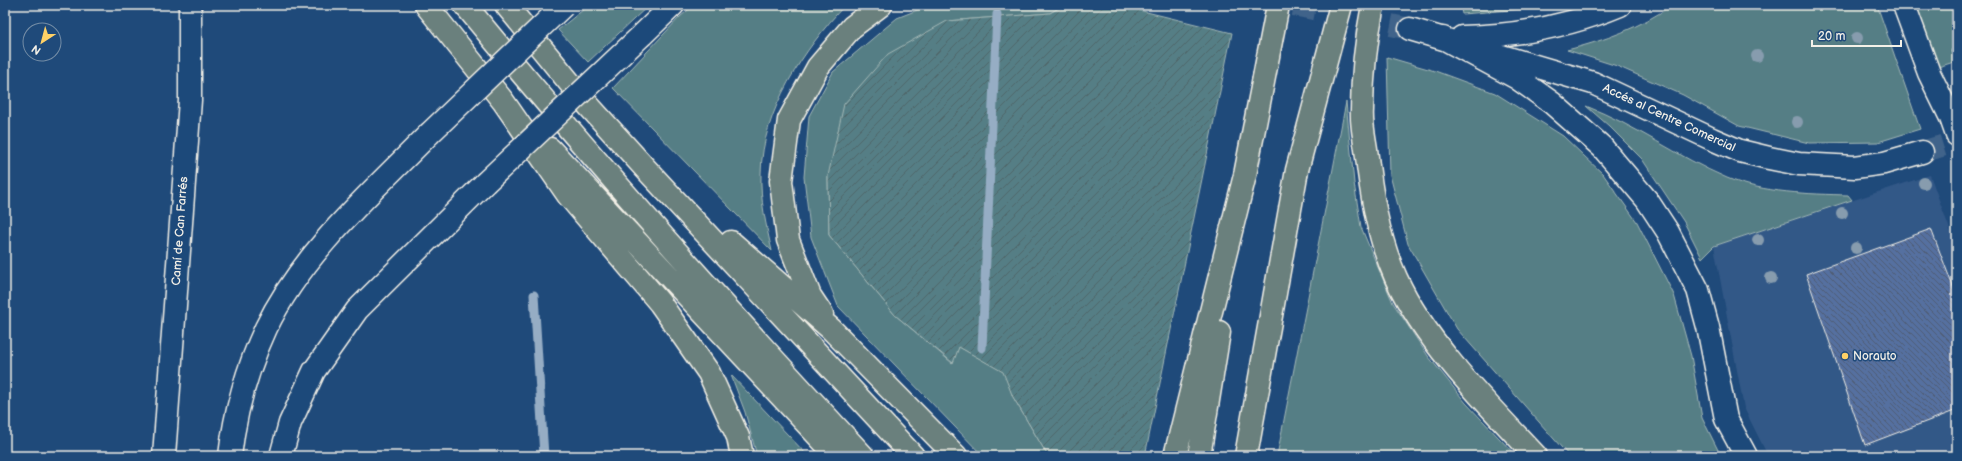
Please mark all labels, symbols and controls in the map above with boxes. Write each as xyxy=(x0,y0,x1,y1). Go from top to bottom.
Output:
north arrow xyxy=(22,22,62,62)
scale bar xyxy=(1812,22,1901,48)
text: 20 m xyxy=(1818,29,1845,44)
text: N xyxy=(29,42,44,57)
street label: Accés al Centre Comercial xyxy=(1600,81,1738,155)
street label: Camí de Can Farrés xyxy=(169,176,191,286)
place label: Norauto xyxy=(1853,349,1897,364)
marker: Norauto xyxy=(1840,351,1850,361)

